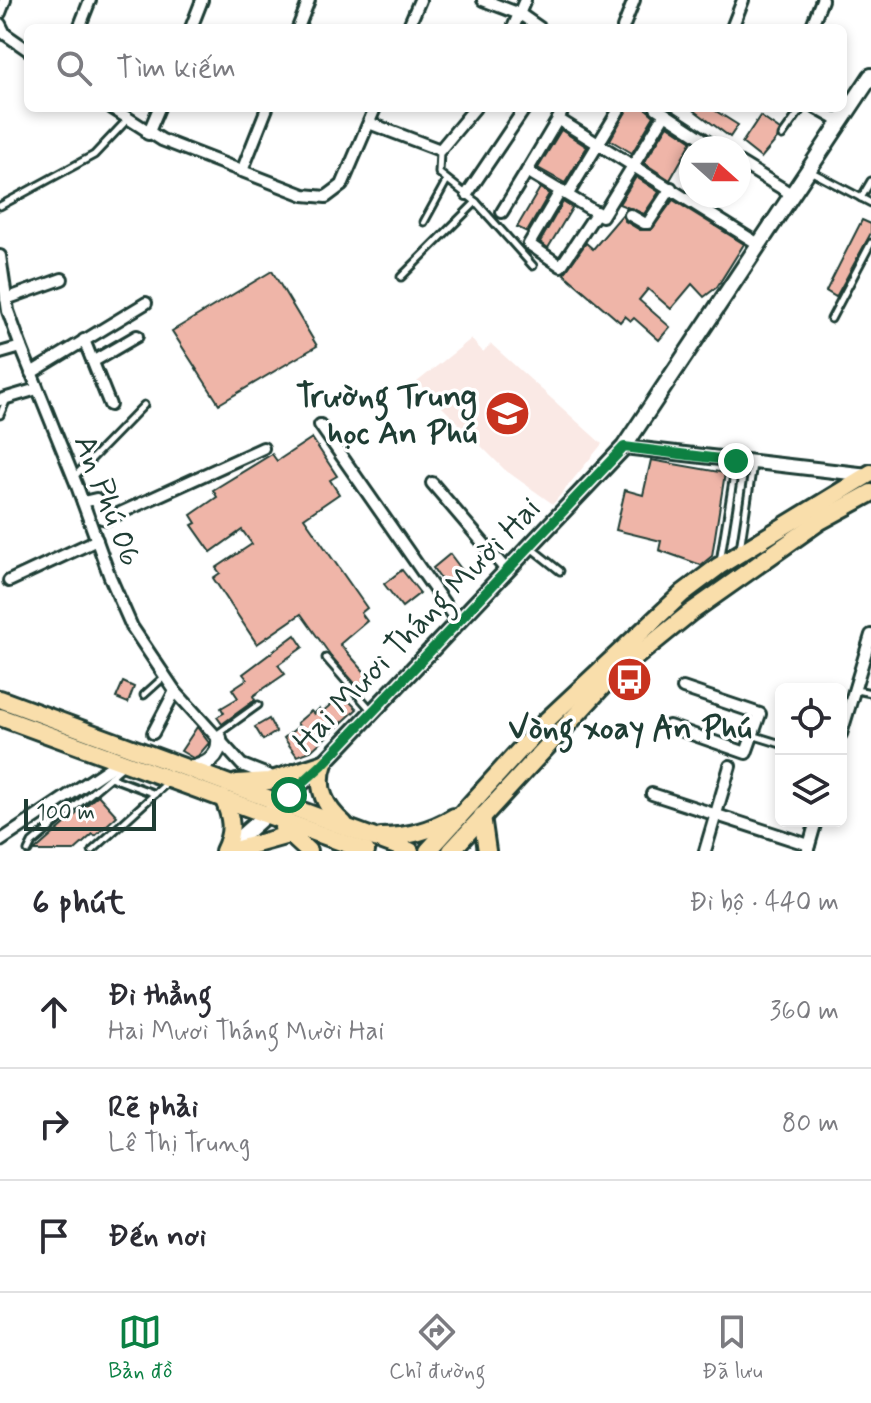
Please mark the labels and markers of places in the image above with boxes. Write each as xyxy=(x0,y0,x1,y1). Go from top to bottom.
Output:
place label: Trường Trung học An Phú xyxy=(296,376,477,455)
school or university icon: Trường Trung học An Phú xyxy=(484,389,532,437)
bus stop icon: Vòng xoay An Phú xyxy=(606,656,654,704)
place label: Vòng xoay An Phú xyxy=(508,708,752,754)

